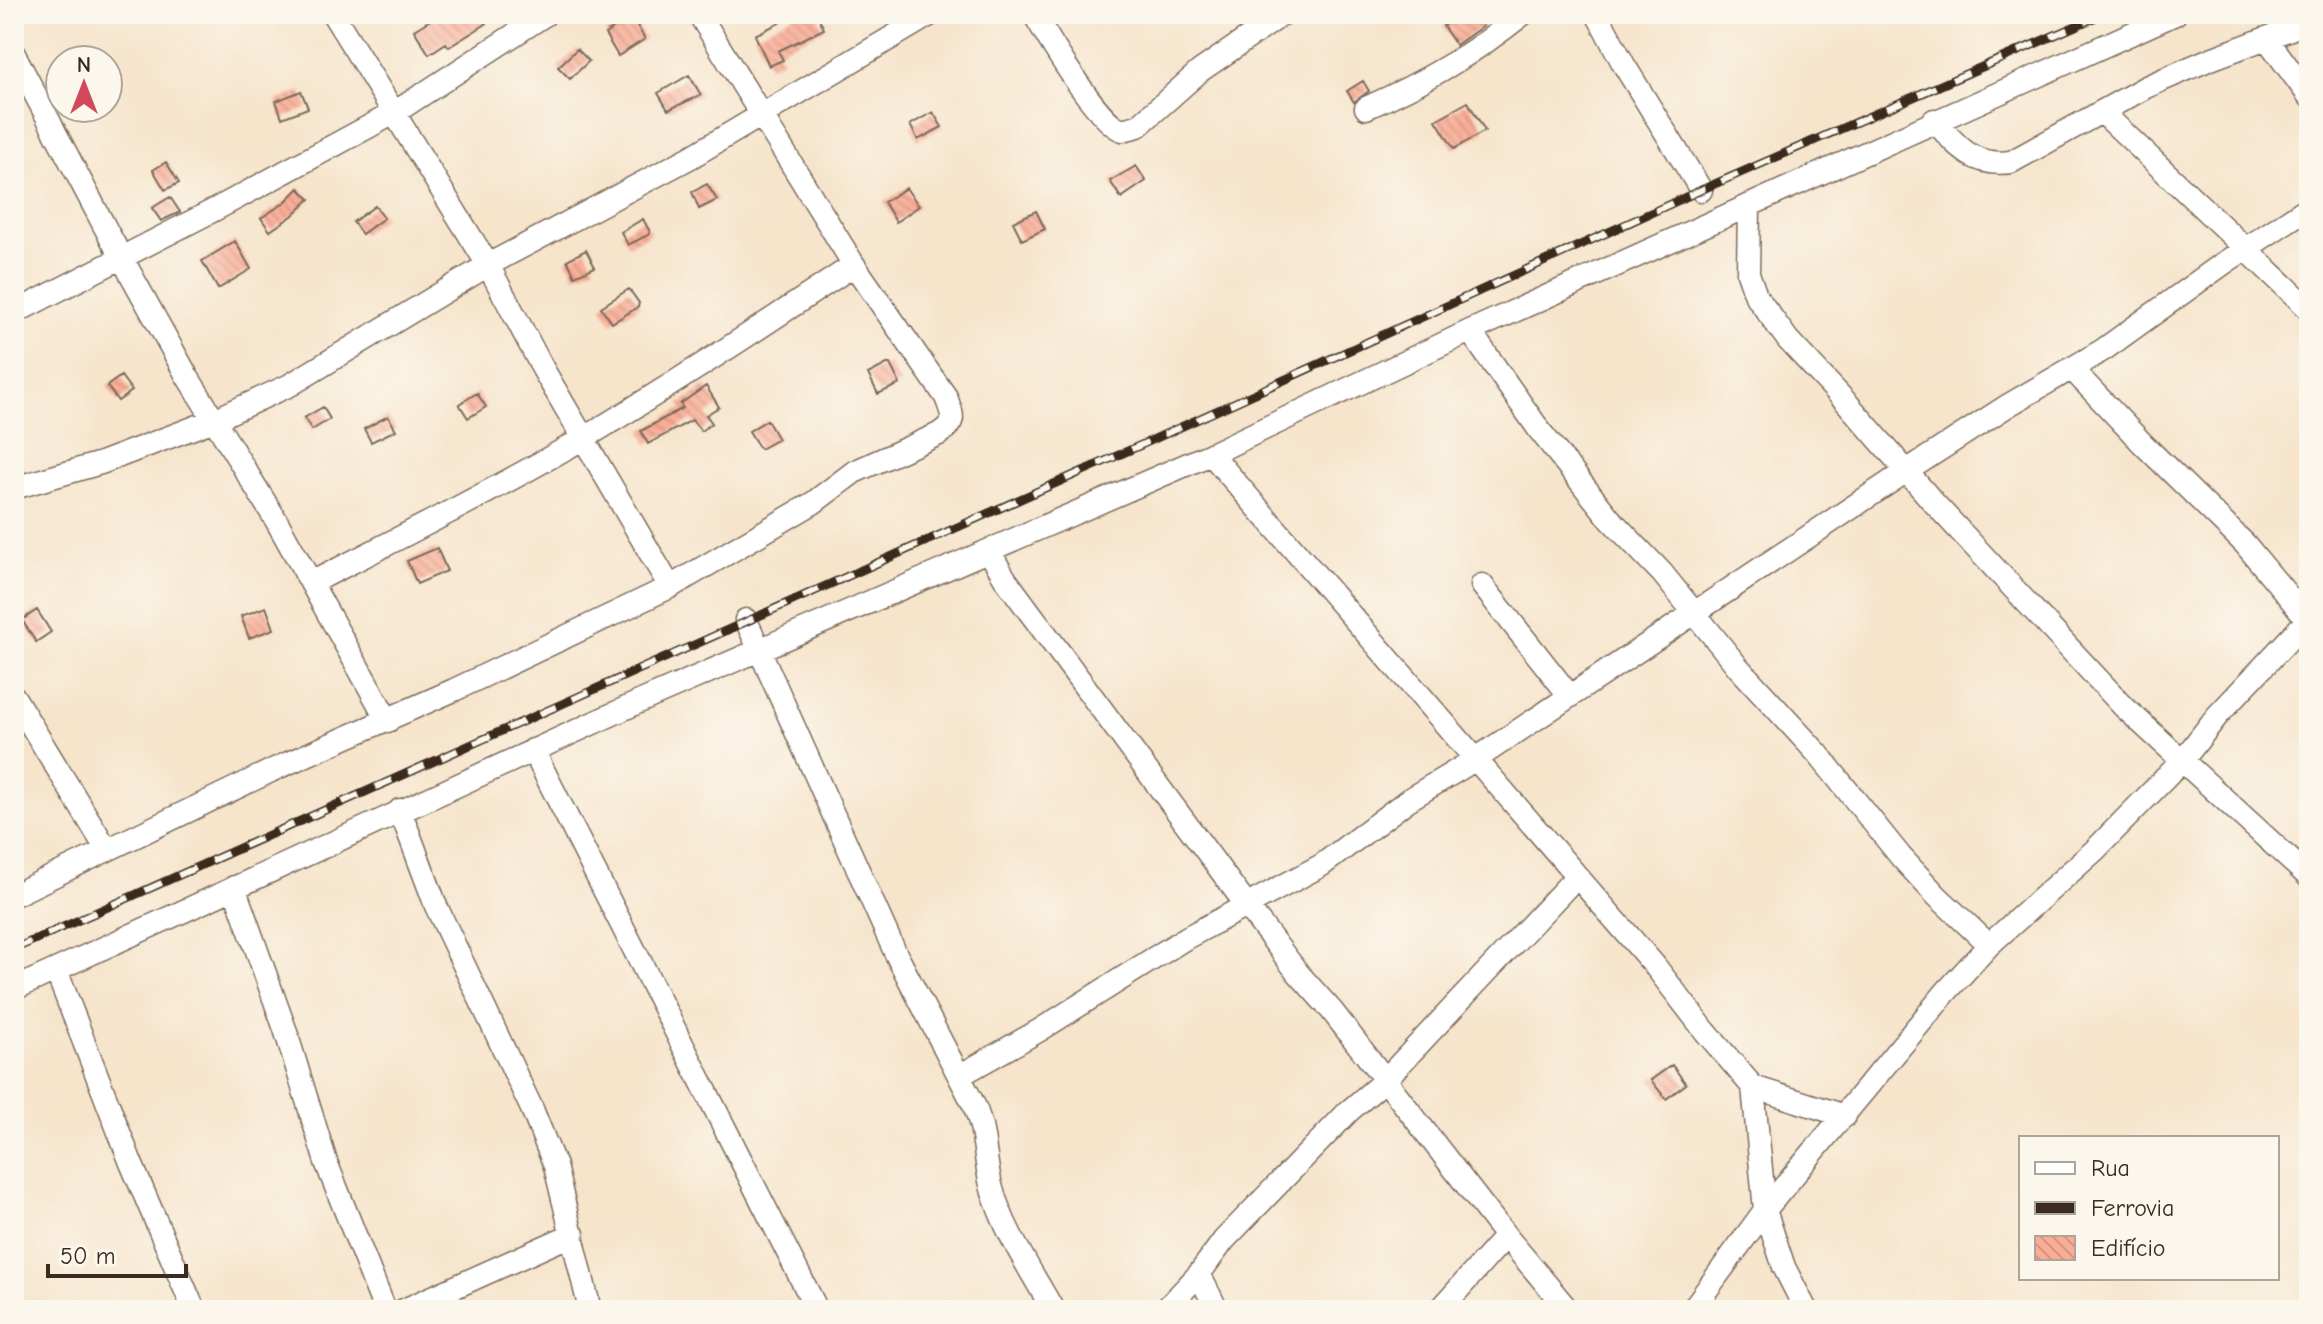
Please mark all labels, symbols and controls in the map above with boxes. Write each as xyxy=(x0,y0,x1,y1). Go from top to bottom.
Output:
north arrow xyxy=(44,44,124,124)
text: N xyxy=(77,52,91,78)
legend xyxy=(2019,1136,2279,1280)
text: Rua xyxy=(2091,1154,2130,1182)
text: Ferrovia xyxy=(2091,1194,2174,1222)
scale bar xyxy=(48,1228,186,1278)
text: Edifício xyxy=(2091,1234,2166,1262)
text: 50 m xyxy=(60,1242,116,1270)

